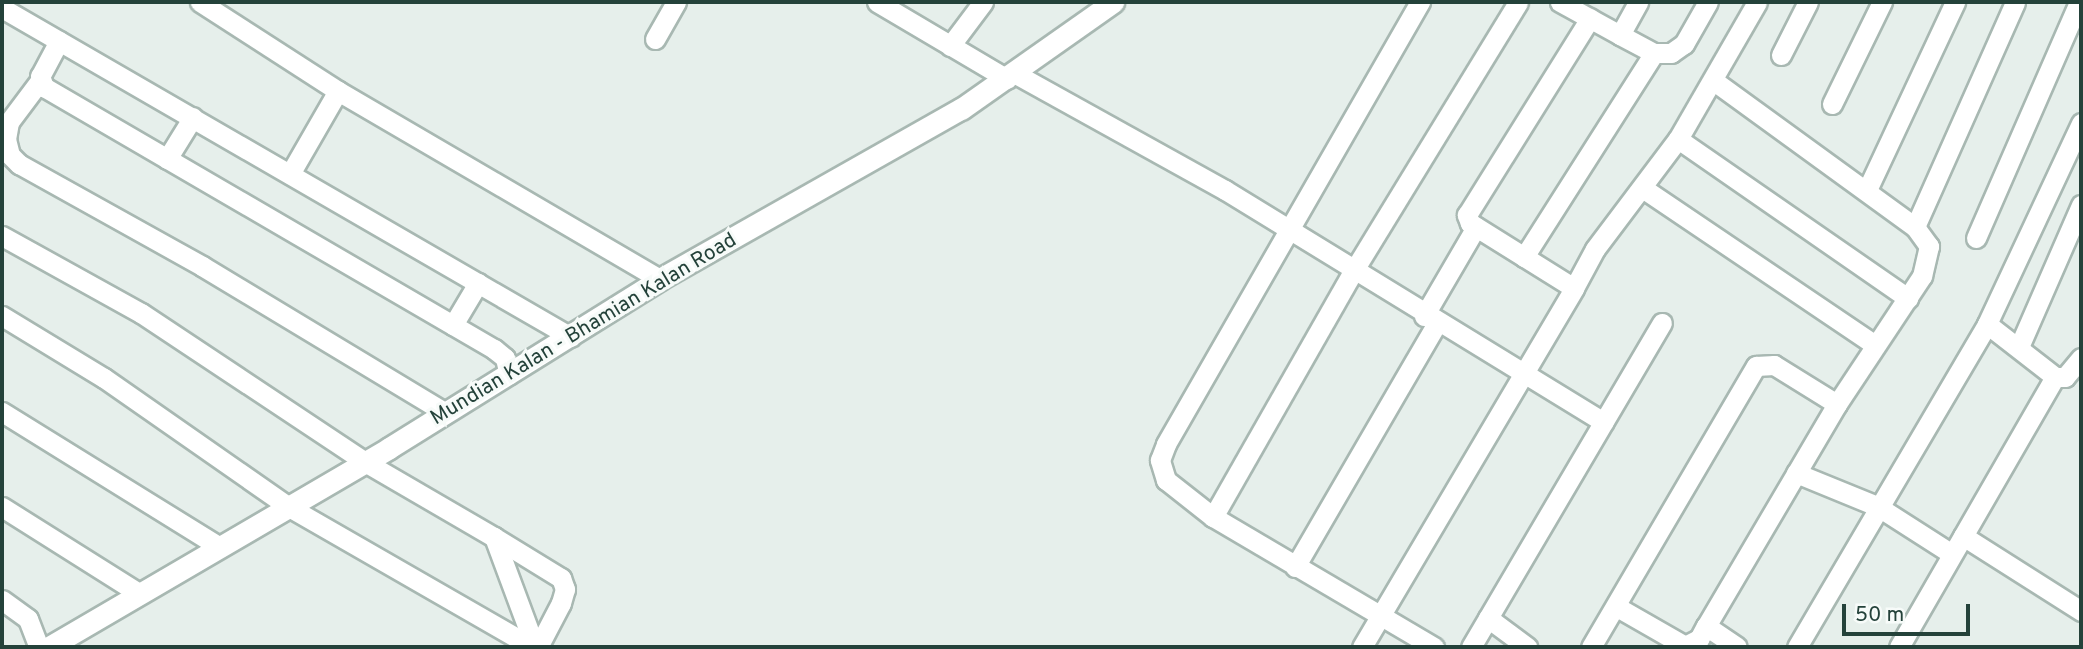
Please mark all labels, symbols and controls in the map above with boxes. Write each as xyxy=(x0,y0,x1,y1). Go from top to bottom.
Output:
street label: Mundian Kalan - Bhamian Kalan Road xyxy=(426,228,742,432)
scale bar xyxy=(1845,590,1973,634)
text: 50 m xyxy=(1855,602,1904,629)

